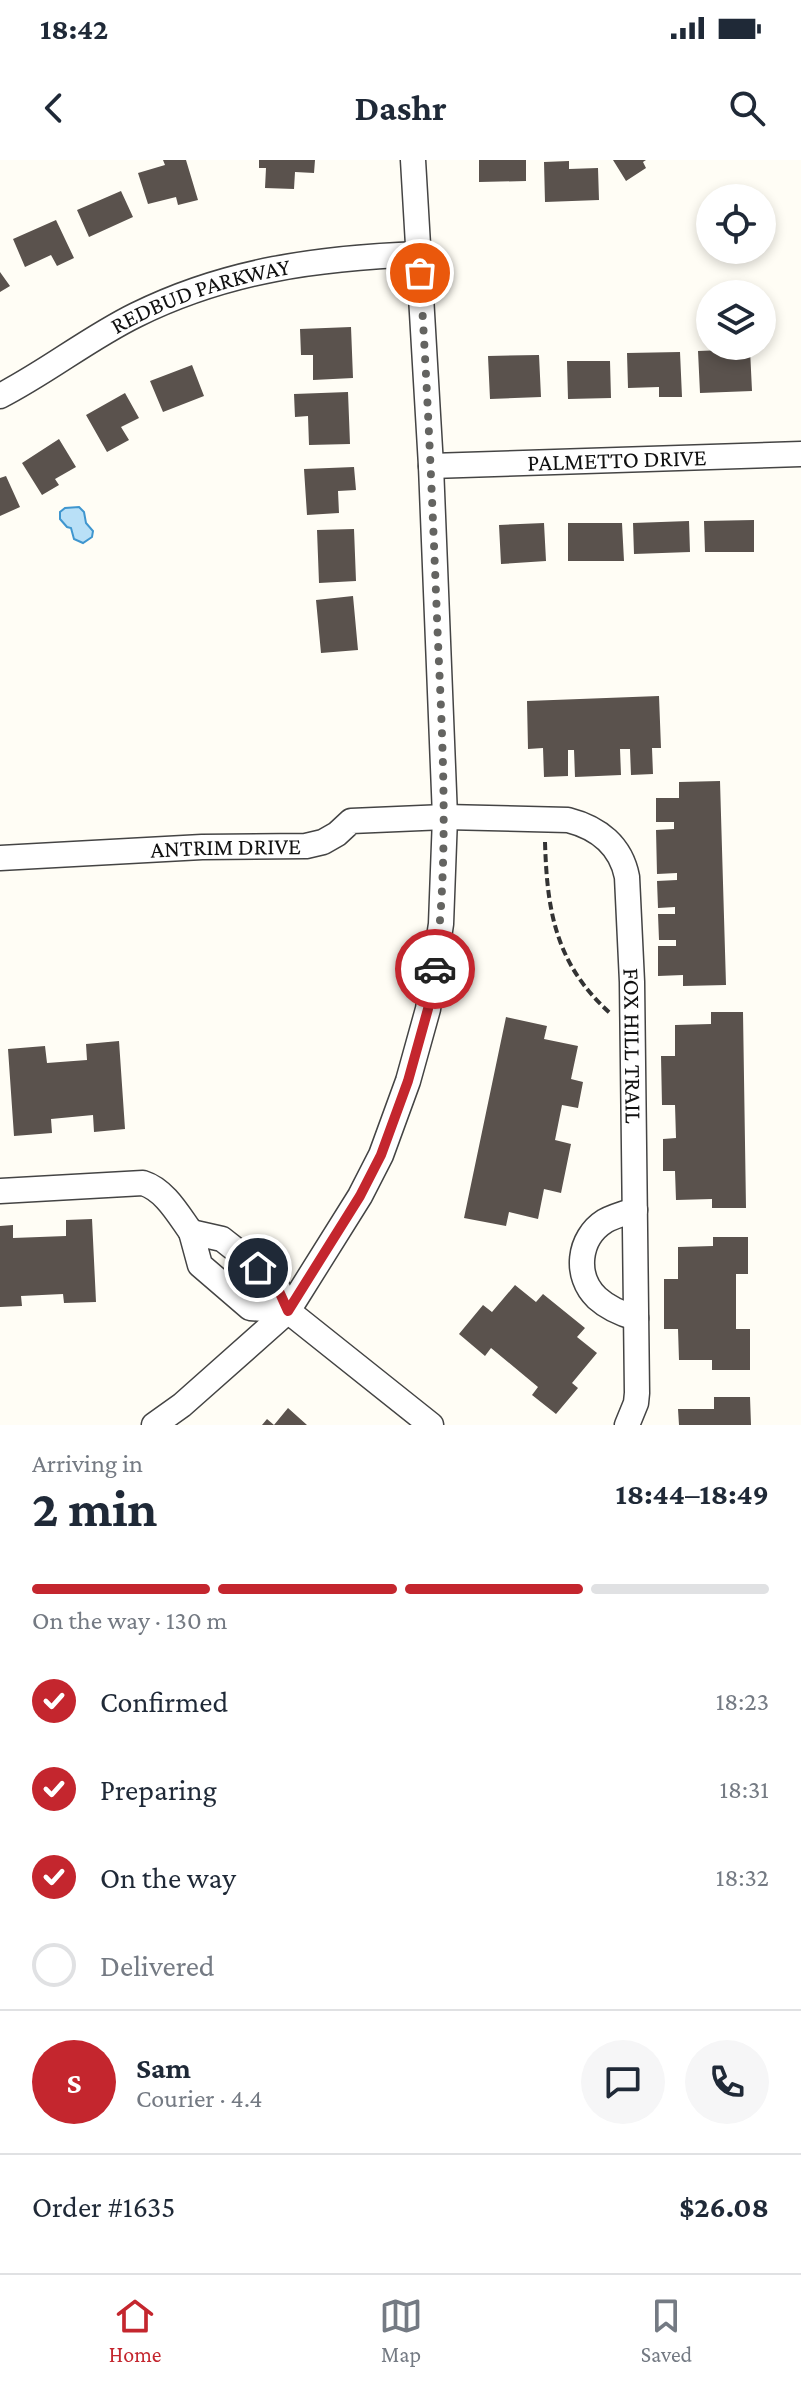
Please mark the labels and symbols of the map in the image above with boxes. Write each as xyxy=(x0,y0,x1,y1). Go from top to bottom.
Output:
pin xyxy=(386,239,454,307)
street label: REDBUD PARKWAY xyxy=(106,252,293,339)
street label: PALMETTO DRIVE xyxy=(527,443,707,476)
street label: ANTRIM DRIVE xyxy=(150,832,301,863)
courier xyxy=(395,929,475,1009)
street label: FOX HILL TRAIL xyxy=(618,967,648,1124)
pin xyxy=(224,1234,292,1302)

